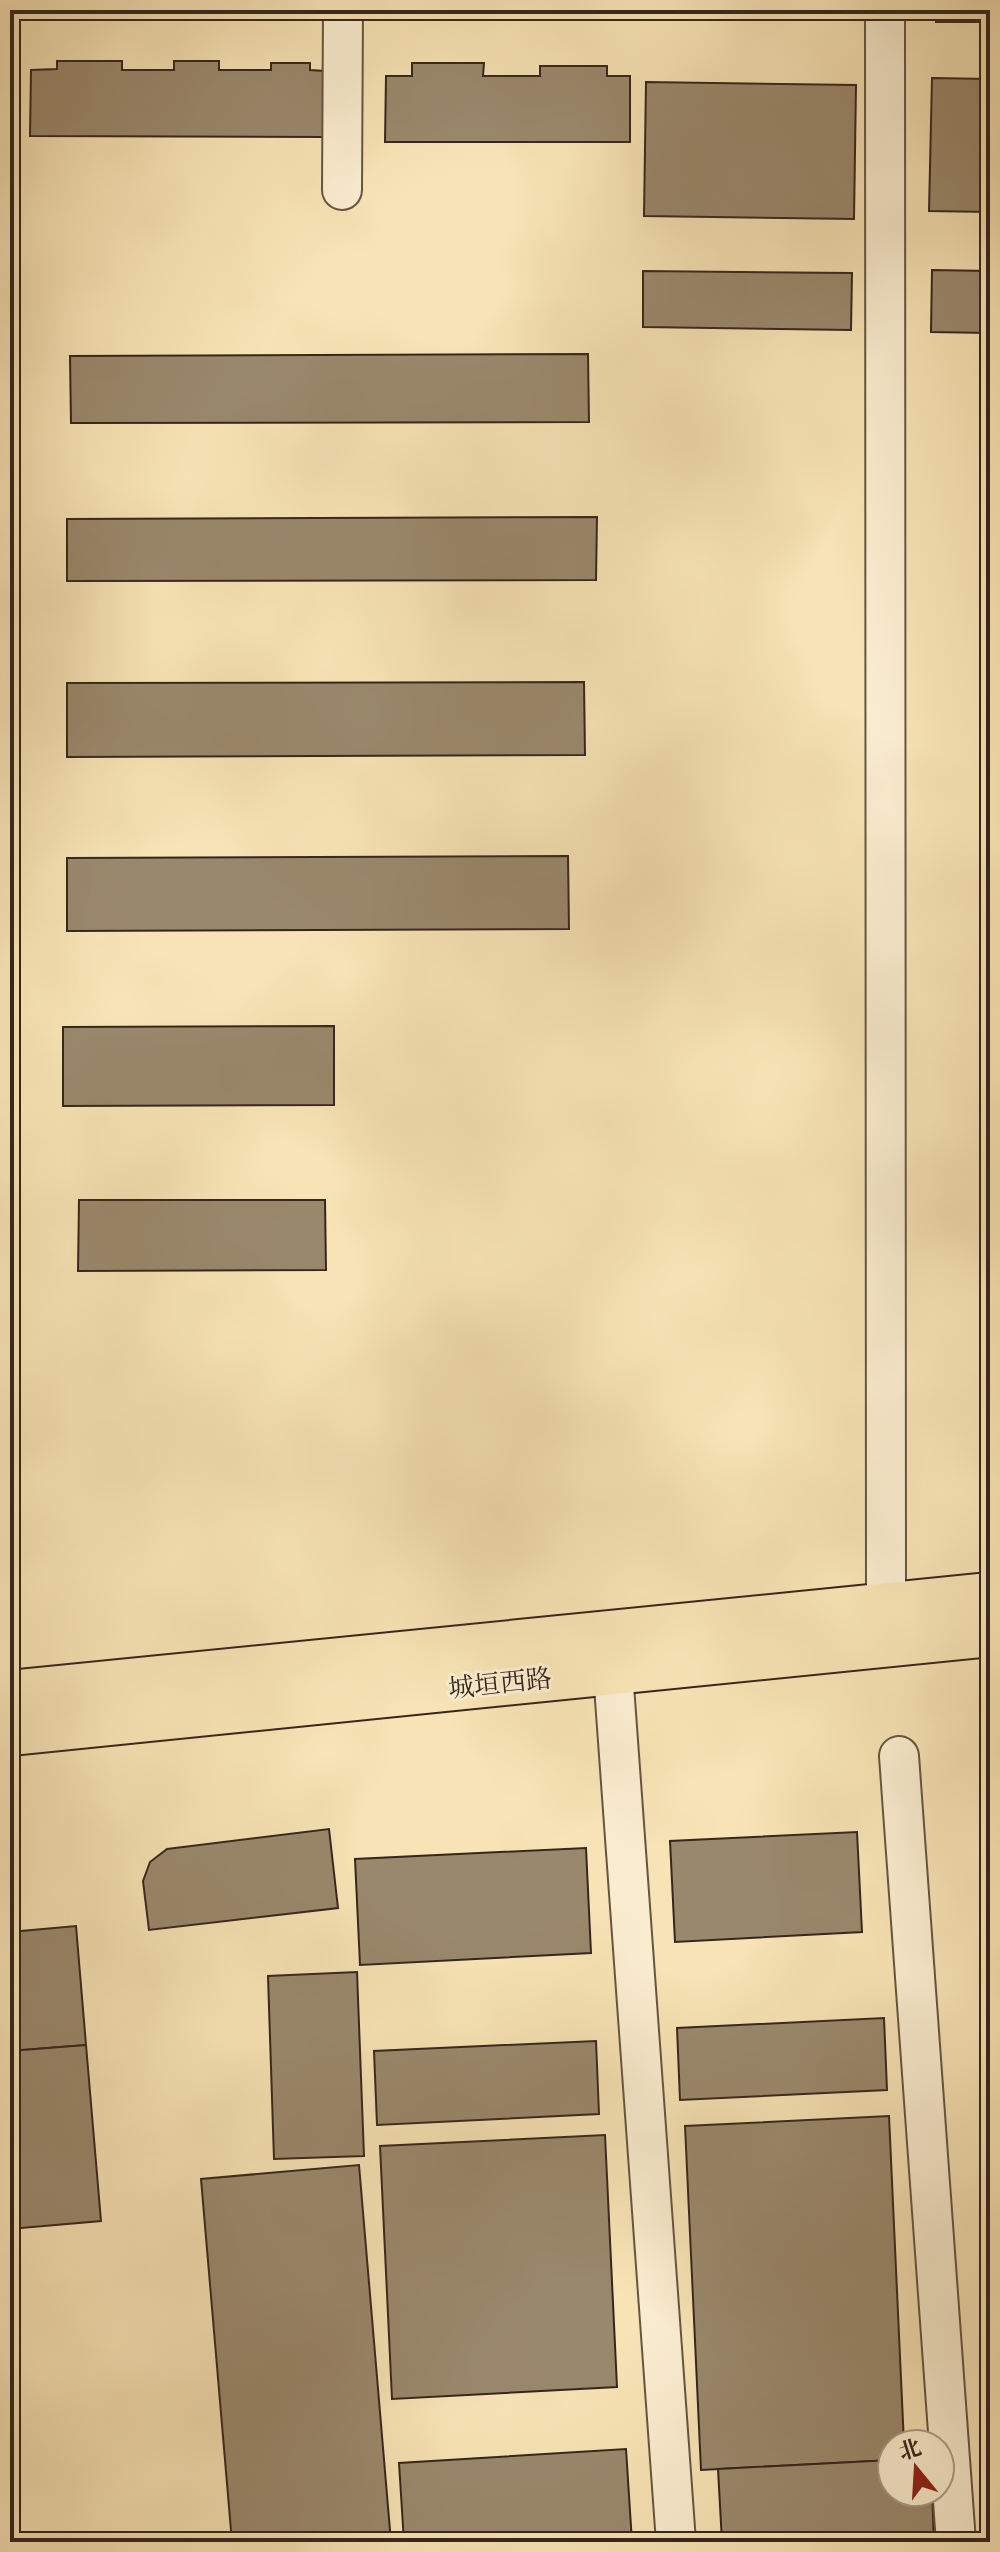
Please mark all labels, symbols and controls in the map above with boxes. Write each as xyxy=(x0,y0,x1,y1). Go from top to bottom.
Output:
street label: 城垣西路 xyxy=(447,1662,553,1704)
north arrow xyxy=(876,2428,956,2508)
text: 北 xyxy=(895,2433,925,2466)

